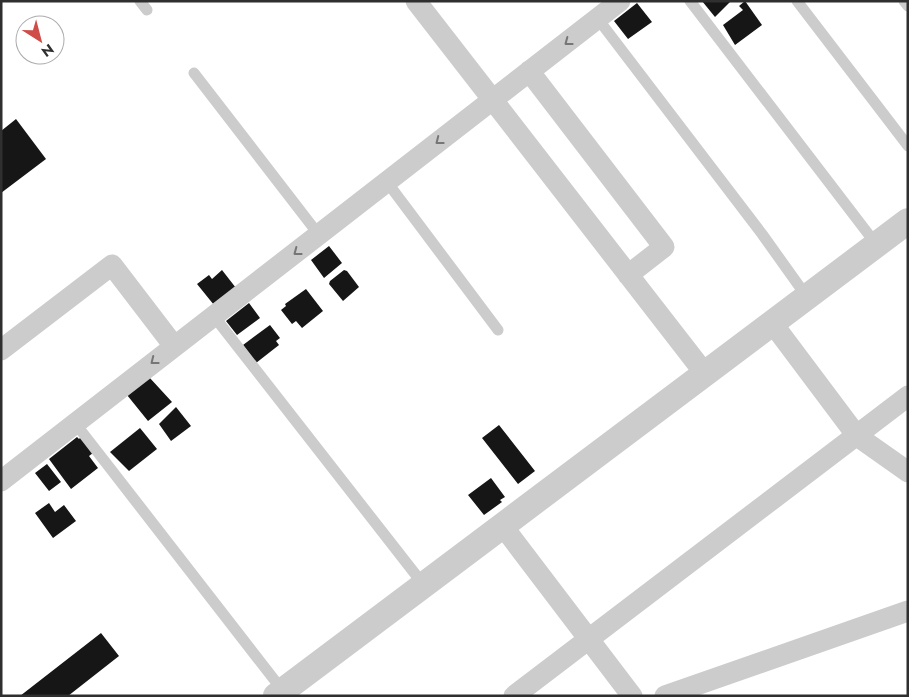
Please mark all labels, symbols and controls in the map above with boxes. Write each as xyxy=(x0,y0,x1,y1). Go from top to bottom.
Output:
north arrow xyxy=(15,15,65,65)
one-way arrow xyxy=(565,36,574,44)
text: N xyxy=(37,39,58,62)
one-way arrow xyxy=(435,135,445,144)
one-way arrow xyxy=(294,246,303,254)
one-way arrow xyxy=(151,356,160,364)

